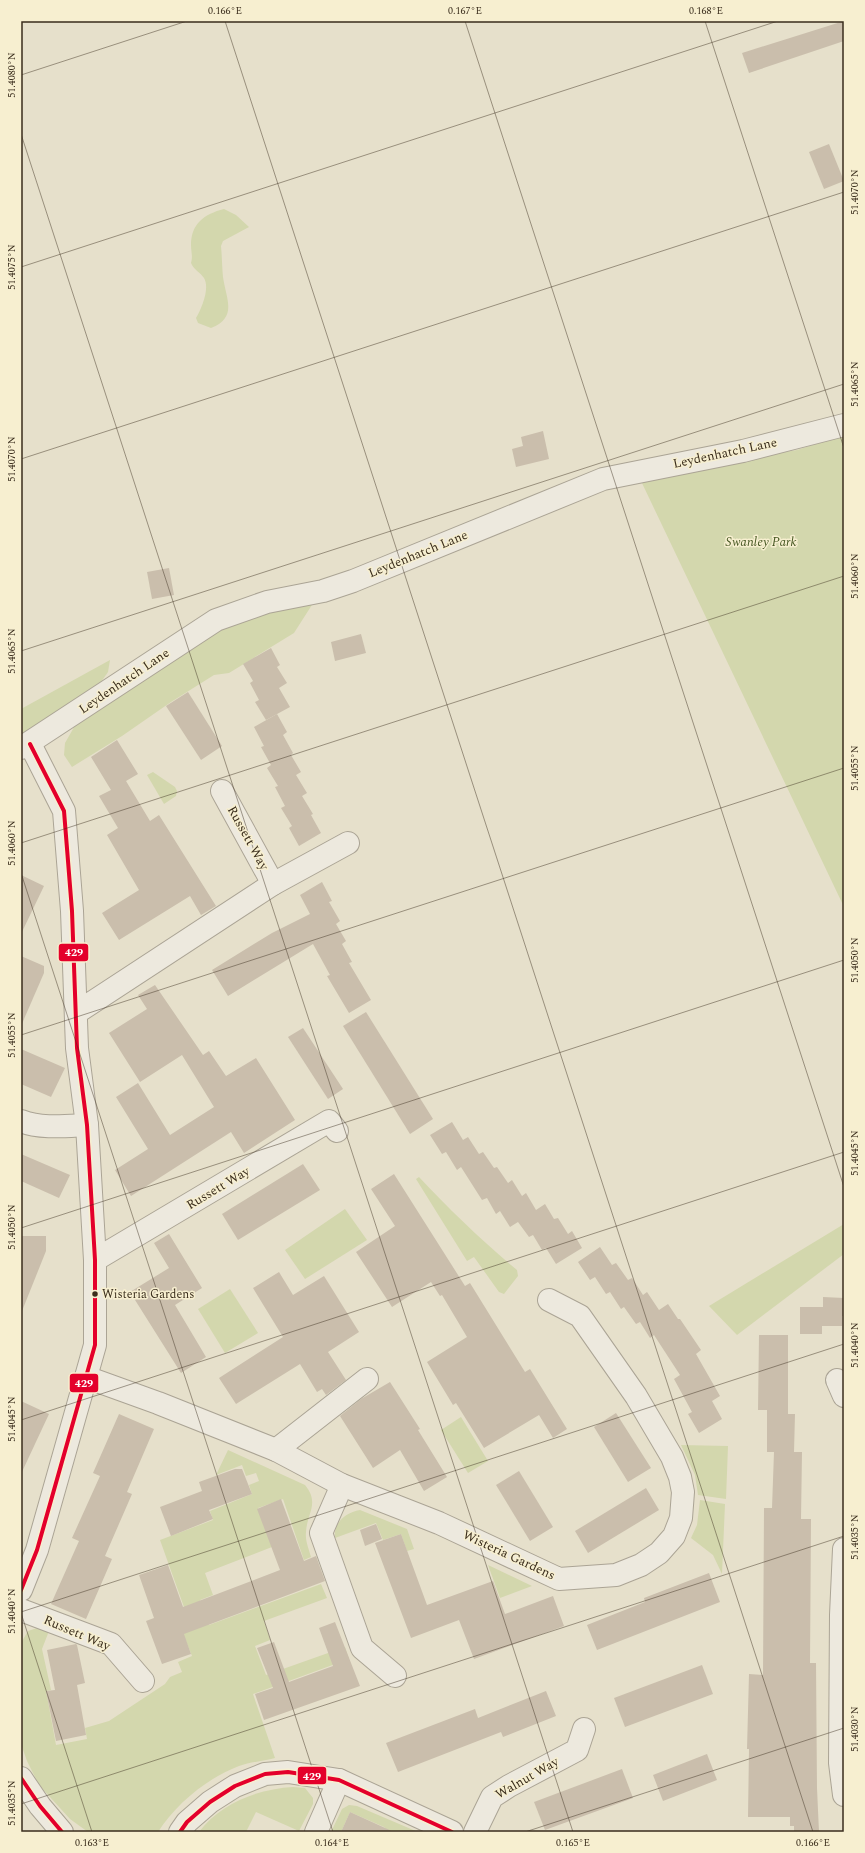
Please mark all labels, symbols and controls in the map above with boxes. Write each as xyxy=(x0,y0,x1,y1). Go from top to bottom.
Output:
text: 0.166°E xyxy=(208,3,242,19)
text: 0.167°E xyxy=(448,3,482,19)
text: 0.168°E xyxy=(689,3,723,19)
text: 51.4080°N xyxy=(4,52,20,98)
text: 51.4070°N xyxy=(847,169,863,215)
text: 51.4075°N xyxy=(4,244,20,290)
text: 51.4065°N xyxy=(847,361,863,407)
street label: Leydenhatch Lane xyxy=(671,432,779,474)
text: 51.4070°N xyxy=(4,436,20,482)
street label: Leydenhatch Lane xyxy=(365,525,471,583)
park label: Swanley Park xyxy=(725,532,797,552)
text: 51.4060°N xyxy=(847,553,863,599)
text: 51.4065°N xyxy=(4,628,20,674)
street label: Leydenhatch Lane xyxy=(75,643,173,719)
text: 51.4055°N xyxy=(847,745,863,791)
street label: Russett Way xyxy=(222,802,274,874)
text: 51.4060°N xyxy=(4,820,20,866)
text: 51.4050°N xyxy=(847,937,863,983)
line badge: 429 xyxy=(58,943,89,962)
text: 429 xyxy=(65,944,83,961)
text: 51.4055°N xyxy=(4,1012,20,1058)
text: 51.4045°N xyxy=(847,1130,863,1176)
street label: Russett Way xyxy=(183,1161,254,1215)
text: 51.4050°N xyxy=(4,1204,20,1250)
place label: Wisteria Gardens xyxy=(102,1285,194,1304)
marker: Wisteria Gardens xyxy=(90,1289,100,1299)
text: 51.4040°N xyxy=(847,1322,863,1368)
line badge: 429 xyxy=(69,1373,99,1393)
text: 429 xyxy=(75,1375,93,1392)
text: 51.4045°N xyxy=(4,1396,20,1442)
text: 51.4035°N xyxy=(847,1514,863,1560)
street label: Wisteria Gardens xyxy=(459,1525,559,1585)
text: 51.4040°N xyxy=(4,1588,20,1634)
street label: Russett Way xyxy=(41,1610,114,1656)
text: 51.4030°N xyxy=(847,1706,863,1752)
street label: Walnut Way xyxy=(492,1751,563,1804)
line badge: 429 xyxy=(297,1766,327,1785)
text: 429 xyxy=(303,1768,321,1785)
text: 51.4035°N xyxy=(4,1780,20,1826)
text: 0.163°E xyxy=(75,1835,109,1851)
text: 0.164°E xyxy=(315,1835,349,1851)
text: 0.165°E xyxy=(556,1835,590,1851)
text: 0.166°E xyxy=(796,1835,830,1851)

